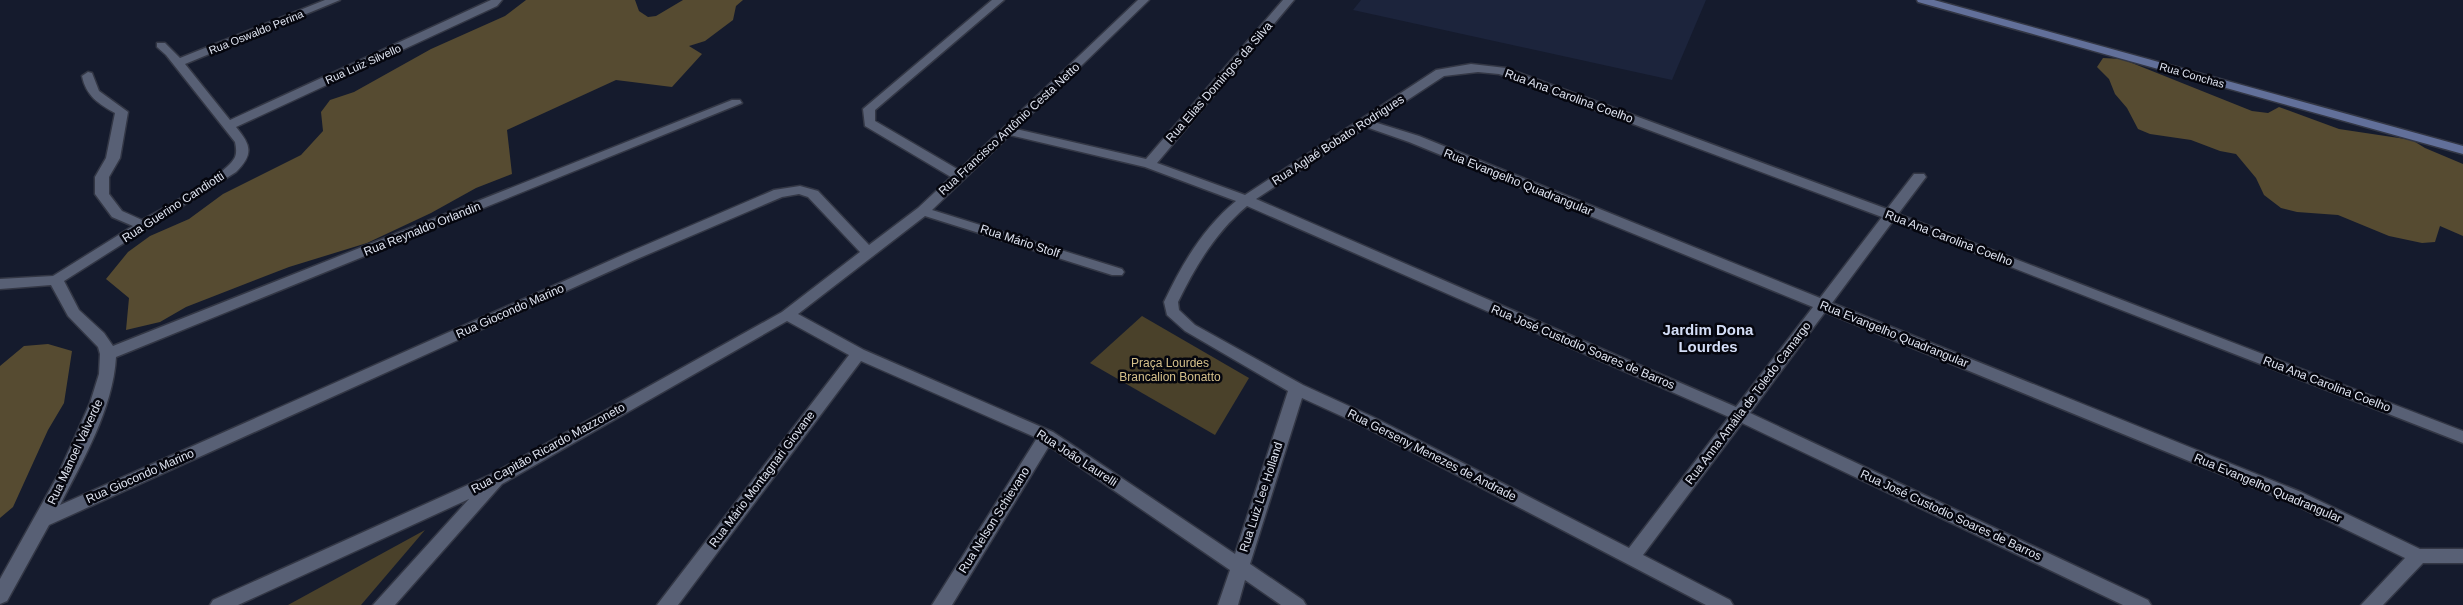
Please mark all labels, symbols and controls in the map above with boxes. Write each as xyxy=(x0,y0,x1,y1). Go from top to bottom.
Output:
street label: Rua Oswaldo Perina xyxy=(207,7,306,56)
street label: Rua Elias Domingos da Silva xyxy=(1163,19,1275,145)
street label: Rua Luiz Silvello xyxy=(323,42,403,86)
street label: Rua Francisco Antônio Cesta Netto xyxy=(936,60,1083,198)
street label: Rua Conchas xyxy=(2158,60,2226,90)
street label: Rua Ana Carolina Coelho xyxy=(1503,66,1635,126)
street label: Rua Aglaé Bobato Rodrigues xyxy=(1269,92,1407,188)
street label: Rua Evangelho Quadrangular xyxy=(1442,146,1594,218)
street label: Rua Guerino Candiotti xyxy=(119,169,227,245)
street label: Rua Reynaldo Orlandin xyxy=(362,199,482,259)
street label: Rua Ana Carolina Coelho xyxy=(1883,207,2015,269)
street label: Rua Mário Stolf xyxy=(979,222,1062,261)
street label: Rua Giocondo Marino xyxy=(454,281,566,341)
street label: Rua Evangelho Quadrangular xyxy=(1818,298,1970,370)
street label: Rua José Custodio Soares de Barros xyxy=(1489,302,1677,392)
street label: Rua Anna Amália de Toledo Camargo xyxy=(1682,319,1814,487)
district label: Jardim Dona Lourdes xyxy=(1663,321,1754,355)
street label: Rua Ana Carolina Coelho xyxy=(2261,353,2393,415)
park label: Praça Lourdes Brancalion Bonatto xyxy=(1119,356,1221,384)
street label: Rua Manoel Valverde xyxy=(44,397,106,507)
street label: Rua Capitão Ricardo Mazzoneto xyxy=(469,400,628,496)
street label: Rua Gerseny Menezes de Andrade xyxy=(1345,406,1519,504)
street label: Rua Mário Montagnari Giovane xyxy=(706,408,818,550)
street label: Rua João Laurelli xyxy=(1034,427,1120,489)
street label: Rua Luiz Lee Holland xyxy=(1237,440,1285,554)
street label: Rua Giocondo Marino xyxy=(84,446,196,506)
street label: Rua Evangelho Quadrangular xyxy=(2192,451,2344,525)
street label: Rua Nelson Schievano xyxy=(956,464,1032,575)
street label: Rua José Custodio Soares de Barros xyxy=(1858,467,2044,563)

